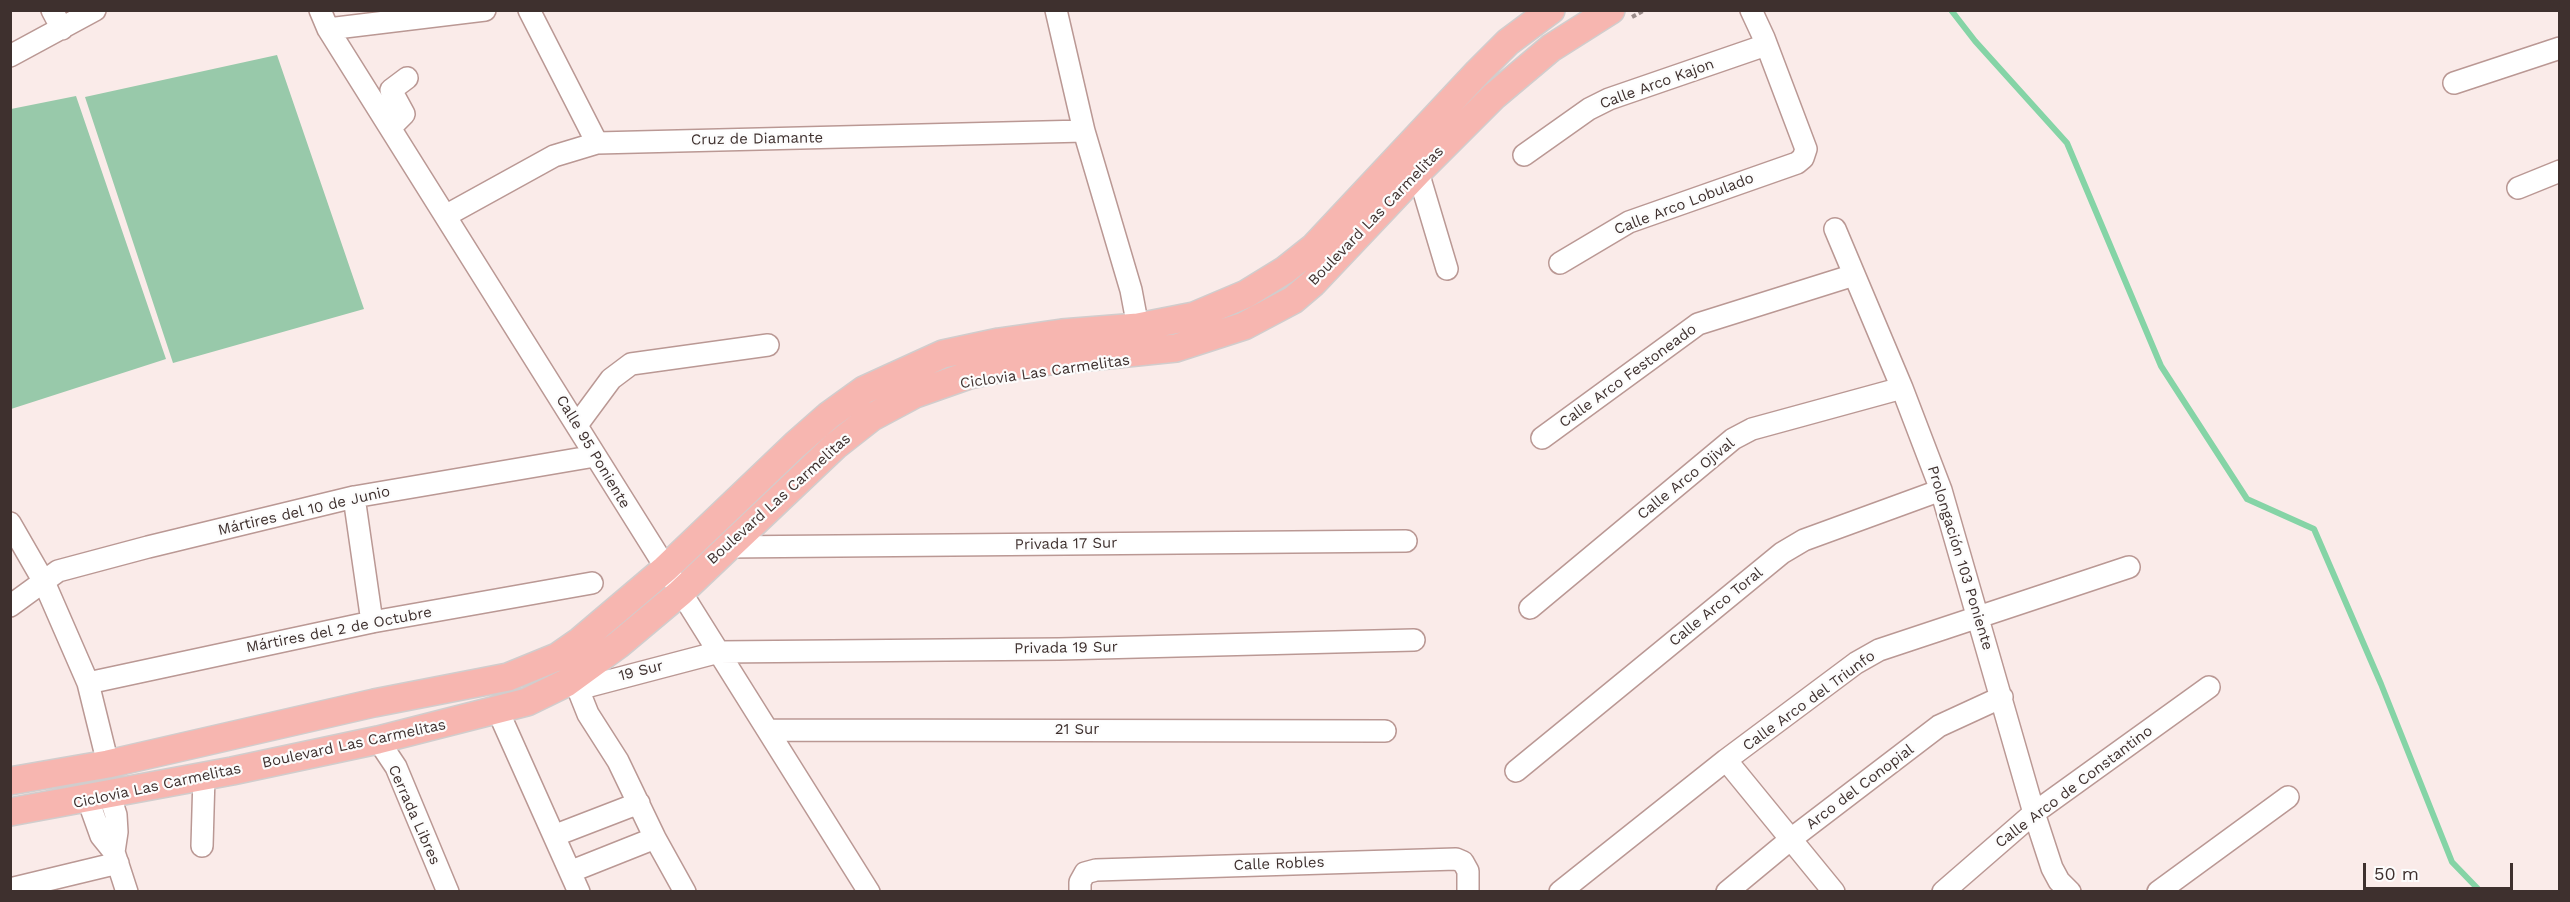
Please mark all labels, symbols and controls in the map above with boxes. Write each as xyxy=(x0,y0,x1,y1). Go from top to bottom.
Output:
street label: Calle Arco Kajon xyxy=(1597,55,1717,113)
street label: Cruz de Diamante xyxy=(691,129,823,149)
street label: Boulevard Las Carmelitas xyxy=(1305,142,1447,290)
street label: Calle Arco Lobulado xyxy=(1612,169,1756,239)
street label: Calle Arco Festoneado xyxy=(1556,320,1700,432)
street label: Ciclovia Las Carmelitas xyxy=(959,351,1131,393)
street label: Calle 95 Poniente xyxy=(552,392,634,512)
street label: Boulevard Las Carmelitas xyxy=(703,430,855,568)
street label: Calle Arco Ojival xyxy=(1634,434,1738,524)
street label: Prolongación 103 Poniente xyxy=(1923,464,1997,652)
street label: Mártires del 10 de Junio xyxy=(216,482,392,540)
street label: Privada 17 Sur xyxy=(1015,534,1117,554)
street label: Calle Arco Toral xyxy=(1665,564,1767,650)
street label: Mártires del 2 de Octubre xyxy=(245,603,433,657)
street label: Privada 19 Sur xyxy=(1014,638,1118,658)
street label: Calle Arco del Triunfo xyxy=(1739,647,1879,755)
street label: 19 Sur xyxy=(617,657,665,685)
street label: Boulevard Las Carmelitas xyxy=(261,716,447,772)
street label: 21 Sur xyxy=(1055,721,1099,739)
street label: Calle Arco de Constantino xyxy=(1992,722,2156,852)
street label: Arco del Conopial xyxy=(1803,741,1917,833)
street label: Ciclovia Las Carmelitas xyxy=(71,759,243,813)
street label: Cerrada Libres xyxy=(384,762,444,868)
scale bar xyxy=(2366,851,2516,889)
street label: Calle Robles xyxy=(1233,853,1325,875)
text: 50 m xyxy=(2374,863,2419,884)

